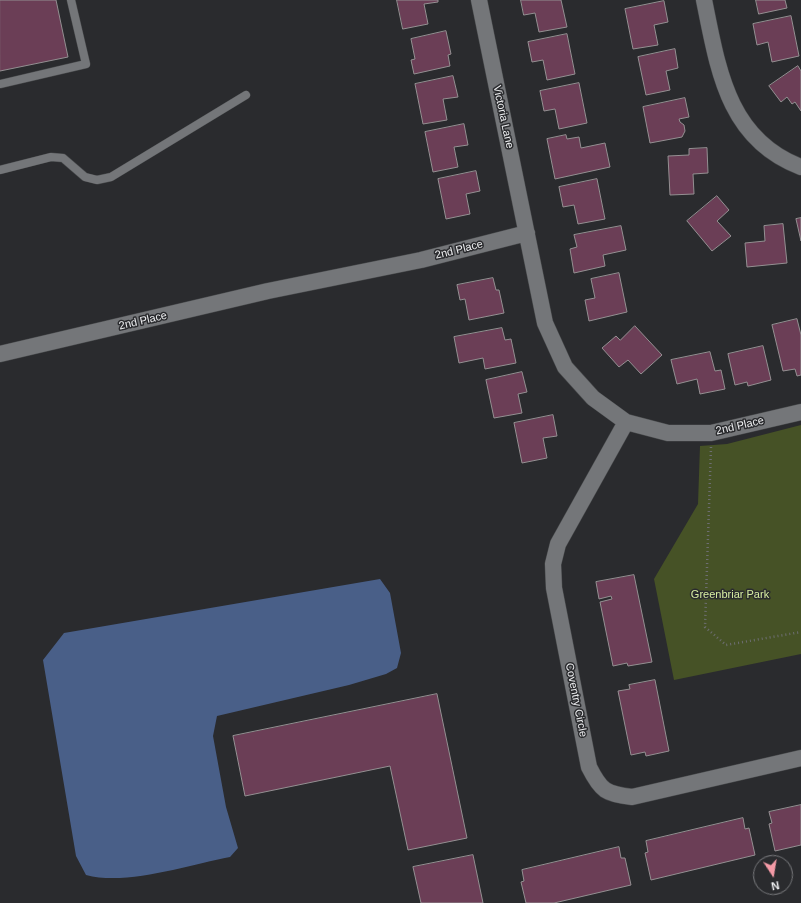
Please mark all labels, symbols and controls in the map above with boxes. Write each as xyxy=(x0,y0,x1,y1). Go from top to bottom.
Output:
street label: Victoria Lane xyxy=(490,84,516,150)
street label: 2nd Place xyxy=(434,238,484,262)
street label: 2nd Place xyxy=(118,309,168,333)
street label: 2nd Place xyxy=(715,414,765,438)
park label: Greenbriar Park xyxy=(691,588,769,602)
street label: Coventry Circle xyxy=(562,662,590,738)
north arrow xyxy=(753,855,793,895)
text: N xyxy=(770,879,780,892)

